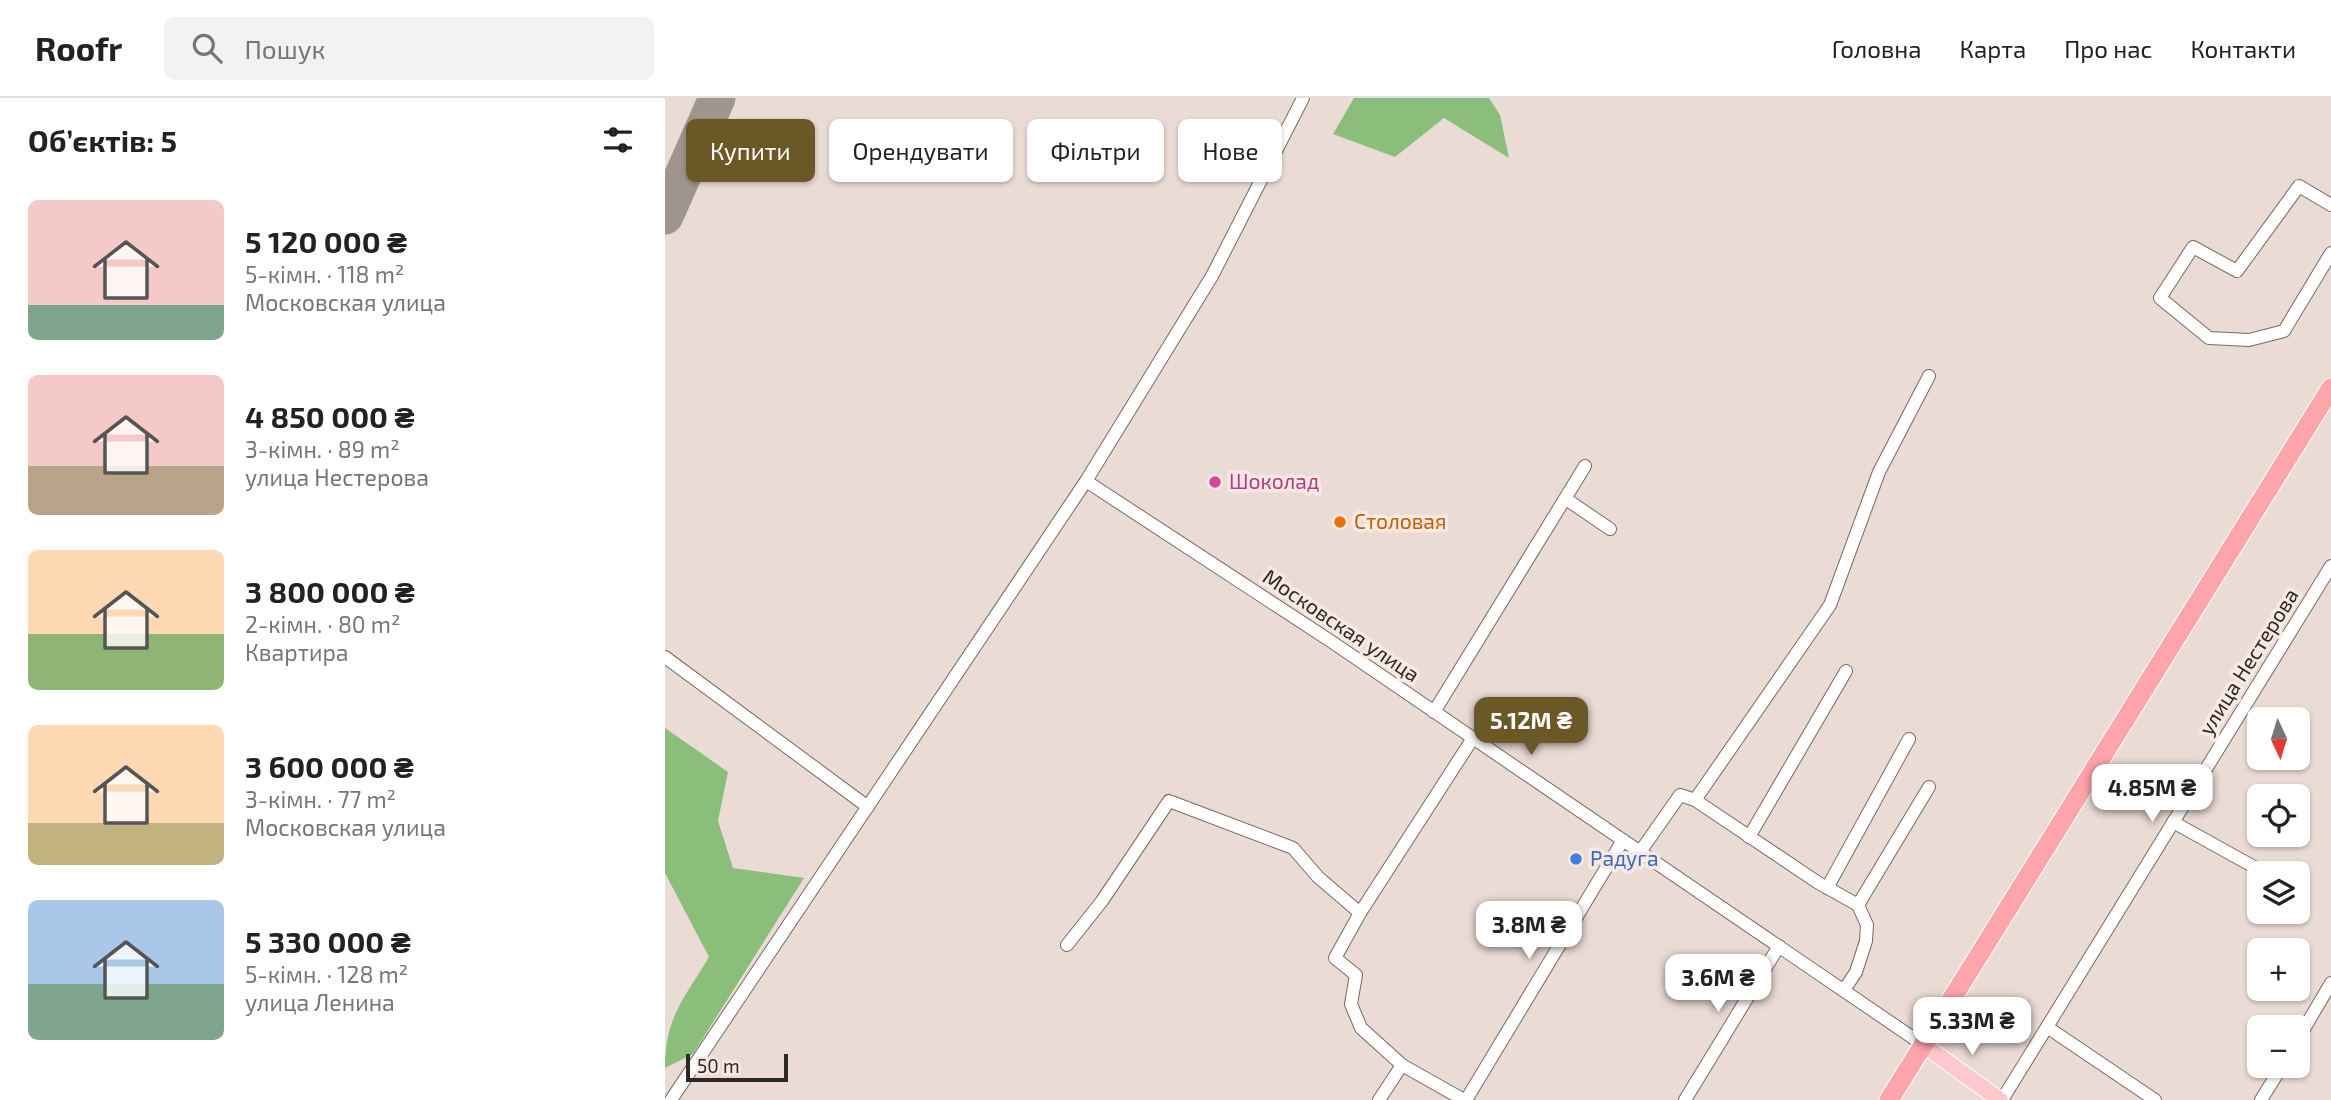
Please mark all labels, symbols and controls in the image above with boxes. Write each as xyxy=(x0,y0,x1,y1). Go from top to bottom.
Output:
search box xyxy=(164,17,654,80)
text: Roofr xyxy=(35,28,122,68)
icon: search xyxy=(188,29,226,67)
text: Пошук xyxy=(244,33,325,64)
text: Головна xyxy=(1832,34,1922,63)
text: Карта xyxy=(1960,34,2026,63)
text: Про нас xyxy=(2064,34,2152,63)
text: Контакти xyxy=(2190,34,2296,63)
chip: Купити xyxy=(686,119,815,182)
chip: Орендувати xyxy=(829,119,1013,182)
chip: Фільтри xyxy=(1027,119,1164,182)
chip: Нове xyxy=(1178,119,1282,182)
icon: filters xyxy=(599,121,637,159)
text: Об’єктів: 5 xyxy=(28,122,177,158)
text: 5 120 000 ₴ xyxy=(245,223,407,259)
icon: home xyxy=(84,228,168,312)
text: 5-кімн. · 118 m² xyxy=(245,260,404,288)
text: Московская улица xyxy=(245,288,446,316)
text: 4 850 000 ₴ xyxy=(245,398,415,434)
icon: home xyxy=(84,403,168,487)
text: 3-кімн. · 89 m² xyxy=(245,435,400,463)
text: улица Нестерова xyxy=(245,463,429,491)
place label: Шоколад xyxy=(1229,468,1319,493)
marker: Шоколад xyxy=(1207,474,1223,490)
place label: Столовая xyxy=(1354,508,1446,533)
marker: Столовая xyxy=(1332,514,1348,530)
street label: Московская улица xyxy=(1258,563,1425,687)
text: 3 800 000 ₴ xyxy=(245,573,415,609)
icon: home xyxy=(84,578,168,662)
street label: улица Нестерова xyxy=(2193,583,2304,740)
text: 2-кімн. · 80 m² xyxy=(245,610,401,638)
text: Квартира xyxy=(245,638,349,666)
pin: 5.12M ₴ xyxy=(1466,698,1596,757)
text: 5.12M ₴ xyxy=(1490,706,1572,734)
north arrow xyxy=(2247,707,2310,770)
map controls xyxy=(2247,707,2310,1078)
text: 3 600 000 ₴ xyxy=(245,748,414,784)
icon: home xyxy=(84,753,168,837)
pin: 4.85M ₴ xyxy=(2087,764,2217,824)
text: 4.85M ₴ xyxy=(2108,773,2196,801)
button: locate xyxy=(2247,784,2310,847)
text: 3-кімн. · 77 m² xyxy=(245,785,396,813)
text: Московская улица xyxy=(245,813,446,841)
place label: Радуга xyxy=(1590,845,1659,871)
marker: Радуга xyxy=(1568,851,1584,867)
button: layers xyxy=(2247,861,2310,924)
pin: 3.8M ₴ xyxy=(1472,902,1586,961)
text: 3.8M ₴ xyxy=(1492,910,1566,938)
text: 5 330 000 ₴ xyxy=(245,923,411,959)
icon: home xyxy=(84,928,168,1012)
button: + xyxy=(2247,938,2310,1001)
pin: 3.6M ₴ xyxy=(1661,954,1775,1014)
text: 5-кімн. · 128 m² xyxy=(245,960,408,988)
text: 3.6M ₴ xyxy=(1681,963,1755,991)
text: улица Ленина xyxy=(245,988,395,1016)
pin: 5.33M ₴ xyxy=(1907,998,2037,1057)
text: 5.33M ₴ xyxy=(1929,1006,2015,1034)
button: − xyxy=(2247,1015,2310,1078)
scale bar xyxy=(686,1051,787,1083)
text: 50 m xyxy=(697,1054,740,1077)

